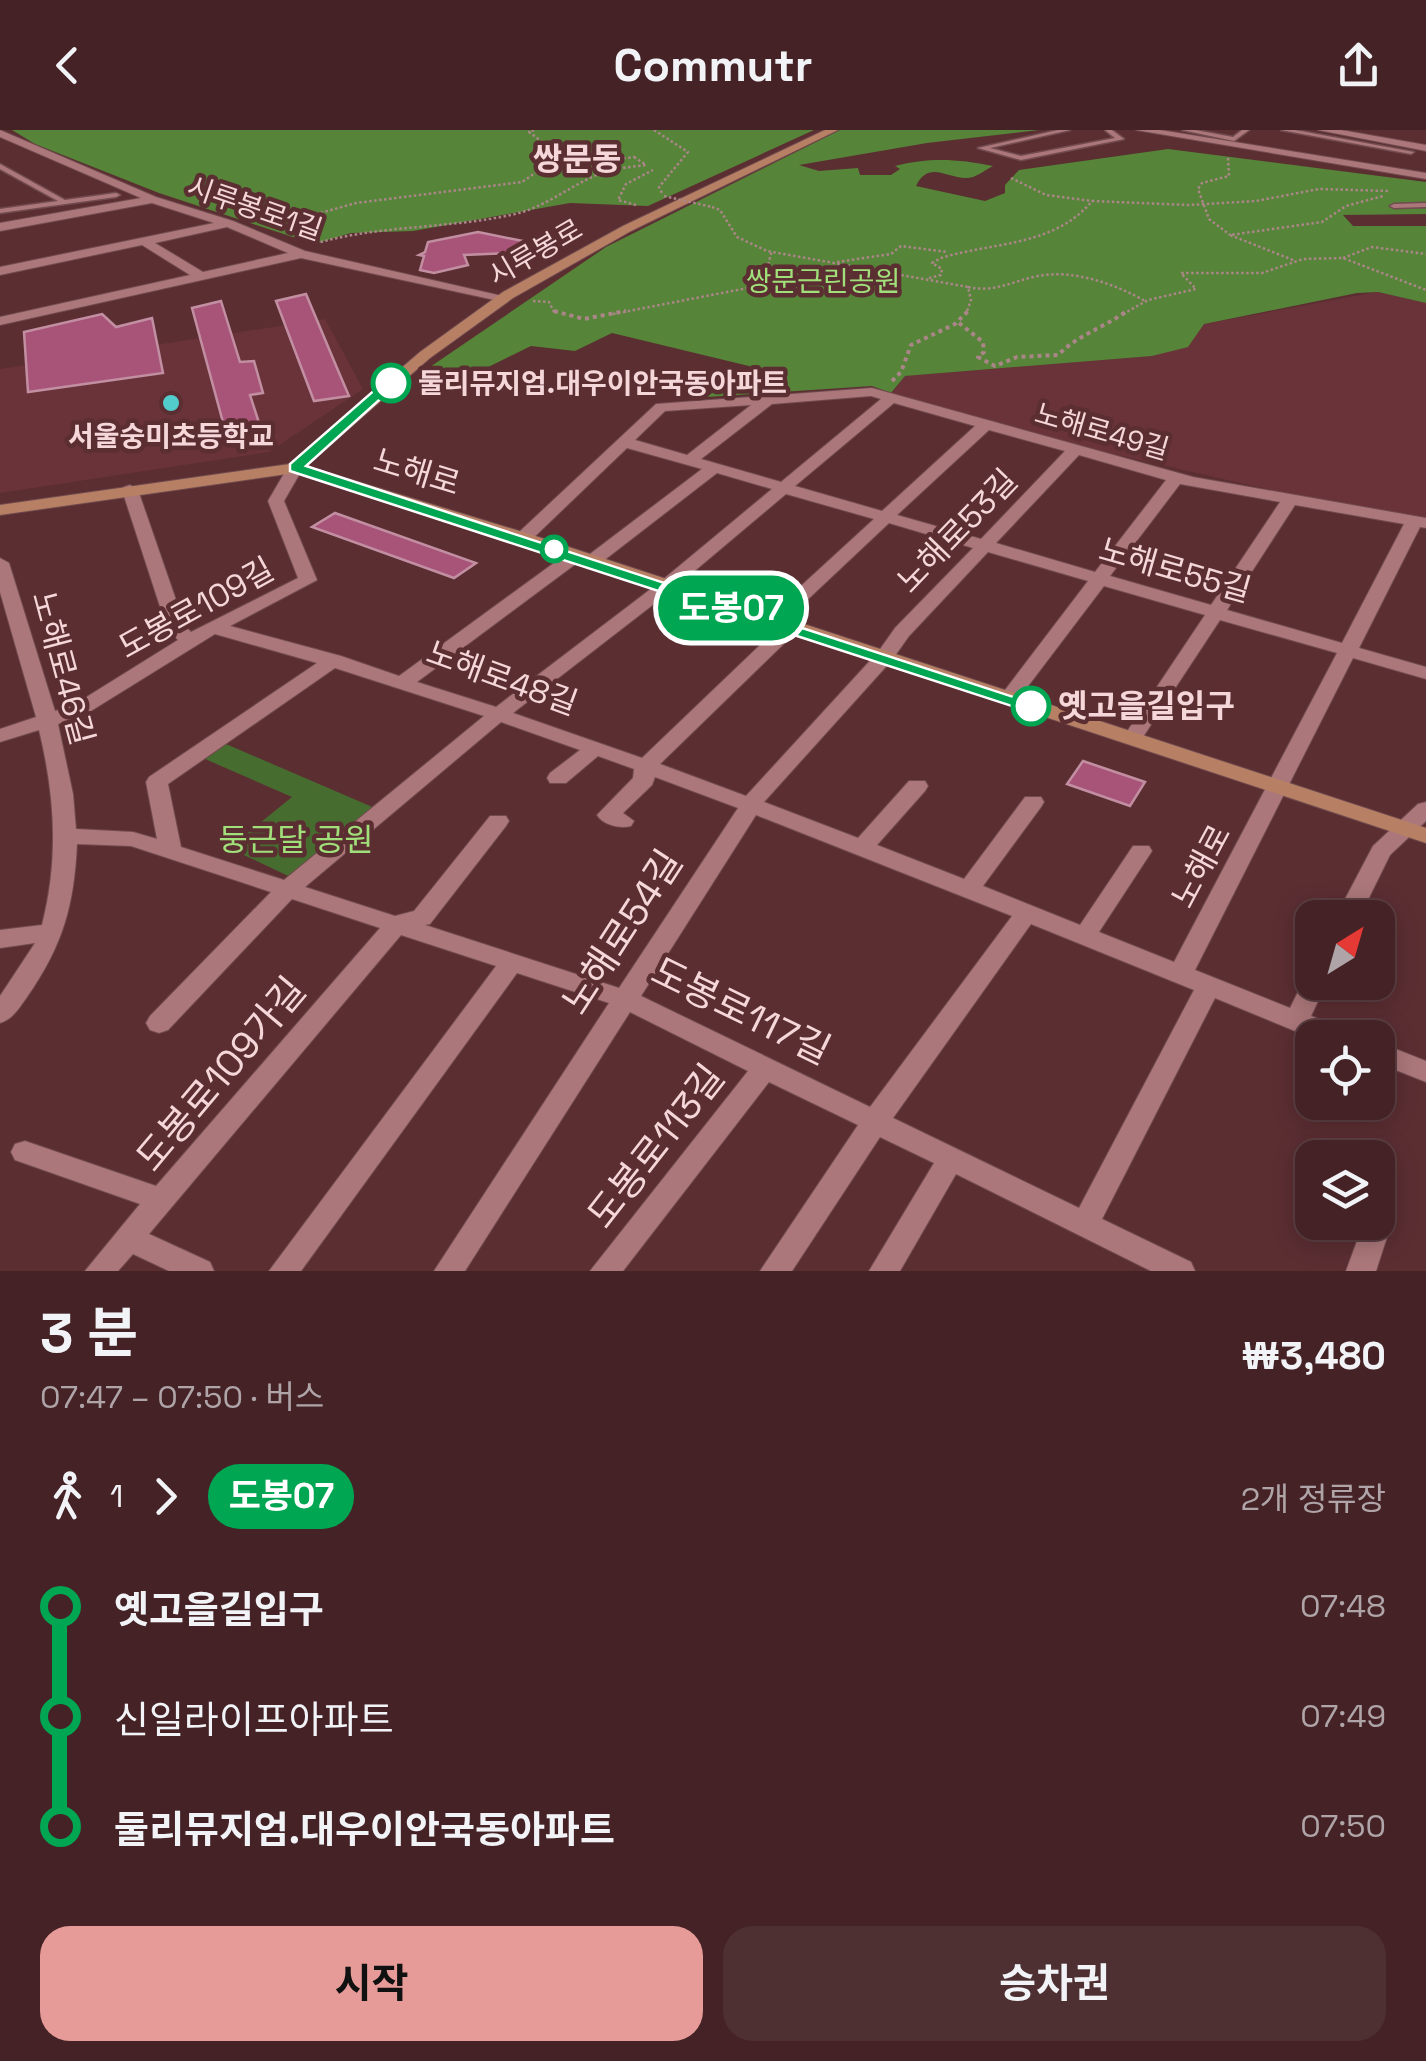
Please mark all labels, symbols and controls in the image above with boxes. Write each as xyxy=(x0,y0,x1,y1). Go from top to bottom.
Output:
text: Commutr xyxy=(613,37,813,94)
icon: back xyxy=(40,38,95,93)
icon: share xyxy=(1331,38,1386,93)
district label: 쌍문동 xyxy=(533,139,621,179)
street label: 시루봉로1길 xyxy=(183,168,327,248)
street label: 시루봉로 xyxy=(481,211,589,293)
park label: 쌍문근린공원 xyxy=(746,263,900,299)
marker: 둘리뮤지엄.대우이안국동아파트 xyxy=(372,364,410,402)
place label: 둘리뮤지엄.대우이안국동아파트 xyxy=(418,365,787,401)
marker: 서울숭미초등학교 xyxy=(160,392,182,414)
street label: 노해로49길 xyxy=(1031,395,1173,467)
place label: 서울숭미초등학교 xyxy=(68,418,274,454)
street label: 노해로 xyxy=(369,440,465,504)
street label: 노해로53길 xyxy=(888,461,1026,601)
street label: 노해로55길 xyxy=(1094,529,1256,611)
unlabelled marker xyxy=(541,536,567,562)
street label: 도봉로109길 xyxy=(111,549,281,667)
line badge: 도봉07 xyxy=(661,576,801,640)
text: 도봉07 xyxy=(678,586,784,630)
street label: 노해로46길 xyxy=(23,587,103,749)
street label: 노해로48길 xyxy=(421,632,583,724)
place label: 옛고을길입구 xyxy=(1058,686,1235,726)
marker: 옛고을길입구 xyxy=(1012,687,1050,725)
street label: 노해로 xyxy=(1163,818,1239,914)
park label: 둥근달 공원 xyxy=(218,820,374,860)
street label: 노해로54길 xyxy=(551,841,693,1023)
north arrow xyxy=(1295,900,1395,1000)
map controls xyxy=(1295,900,1395,1240)
street label: 도봉로117길 xyxy=(644,947,838,1075)
street label: 도봉로109가길 xyxy=(126,967,316,1181)
button: locate xyxy=(1295,1020,1395,1120)
street label: 도봉로113길 xyxy=(577,1055,735,1237)
button: layers xyxy=(1295,1140,1395,1240)
text: 3 분 xyxy=(40,1298,138,1368)
text: ₩3,480 xyxy=(1241,1332,1386,1380)
text: 07:47 – 07:50 · 버스 xyxy=(40,1377,324,1417)
icon: walk xyxy=(40,1469,95,1524)
icon: forward xyxy=(138,1469,193,1524)
text: 도봉07 xyxy=(228,1474,334,1518)
text: 1 xyxy=(110,1476,123,1516)
text: 2개 정류장 xyxy=(1241,1479,1386,1519)
text: 옛고을길입구 xyxy=(114,1586,324,1634)
text: 07:48 xyxy=(1300,1586,1386,1626)
text: 신일라이프아파트 xyxy=(114,1696,394,1744)
text: 07:49 xyxy=(1300,1696,1386,1736)
text: 둘리뮤지엄.대우이안국동아파트 xyxy=(114,1806,615,1854)
text: 07:50 xyxy=(1300,1806,1386,1846)
button: 시작 xyxy=(40,1926,703,2041)
button: 승차권 xyxy=(723,1926,1386,2041)

